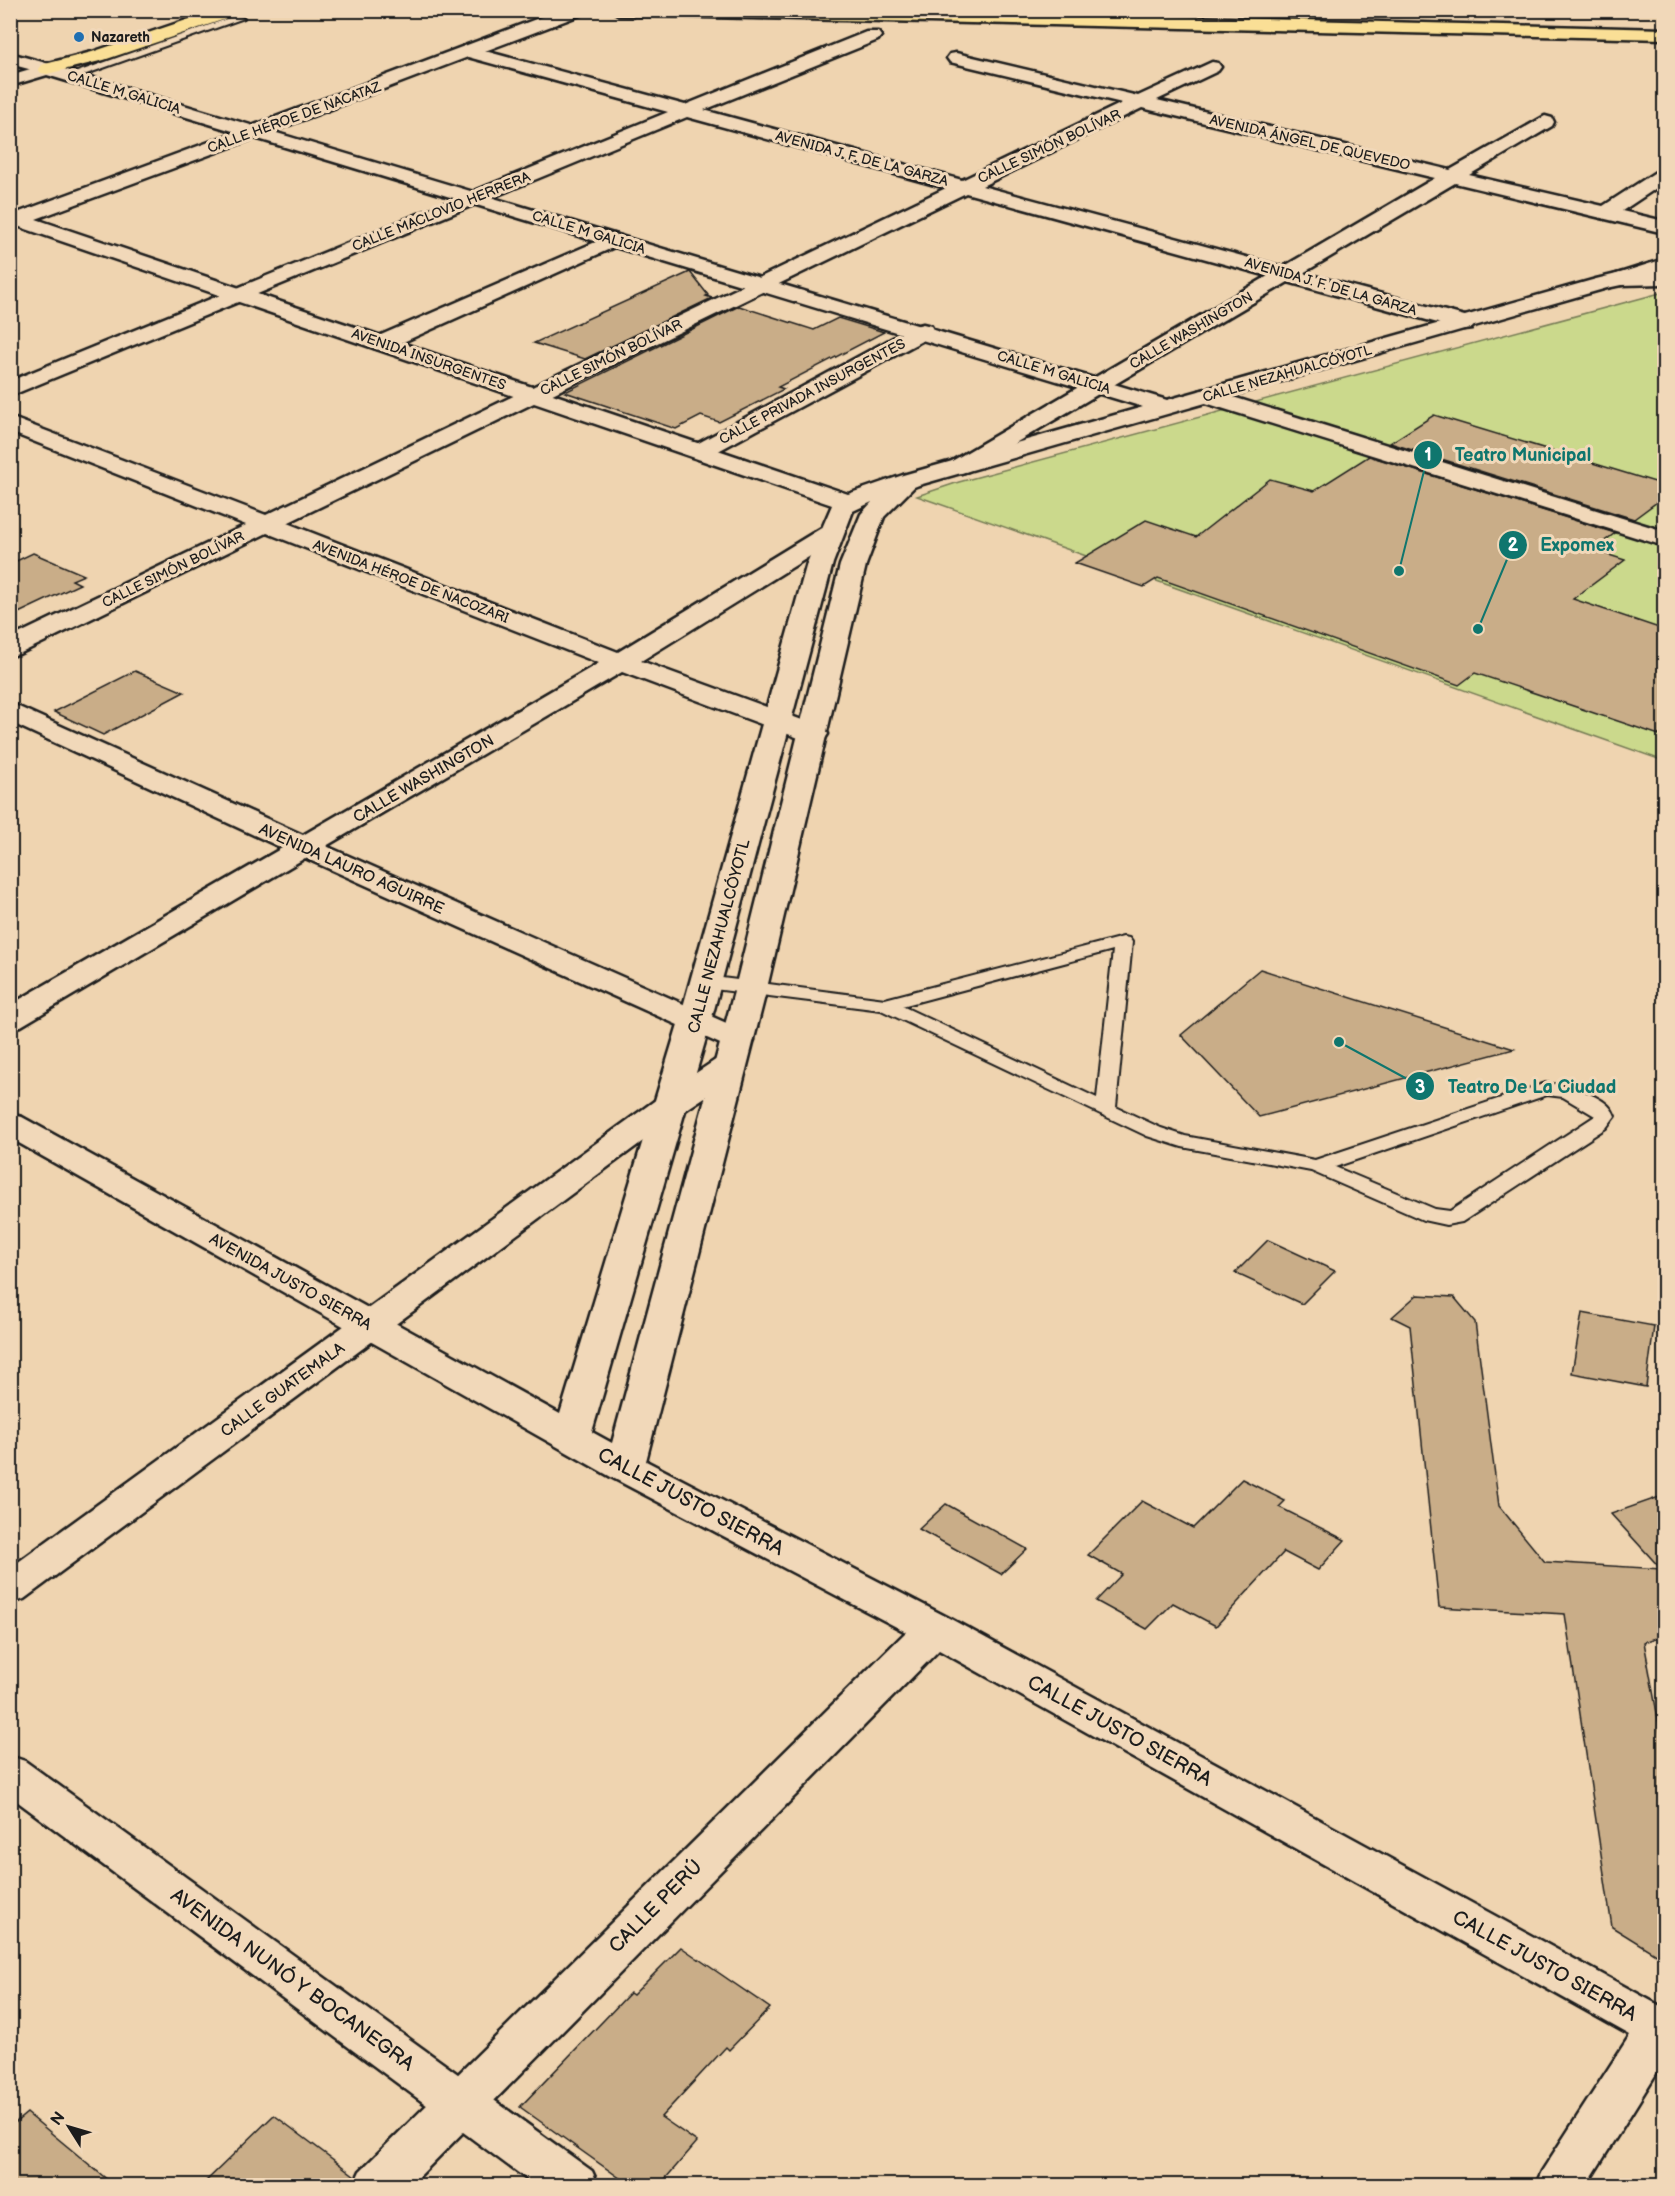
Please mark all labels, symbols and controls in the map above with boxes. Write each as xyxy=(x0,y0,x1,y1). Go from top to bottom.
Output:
place label: Nazareth xyxy=(91,29,150,46)
marker: Nazareth xyxy=(72,30,86,44)
street label: CALLE M GALICIA xyxy=(65,67,183,118)
street label: CALLE HÉROE DE NACATAZ xyxy=(205,77,384,157)
street label: CALLE SIMÓN BOLÍVAR xyxy=(974,105,1124,187)
street label: AVENIDA ÁNGEL DE QUEVEDO xyxy=(1208,110,1412,174)
street label: AVENIDA J. F. DE LA GARZA xyxy=(774,127,951,190)
street label: CALLE MACLOVIO HERRERA xyxy=(350,168,533,255)
street label: CALLE M GALICIA xyxy=(530,207,648,258)
street label: AVENIDA J. F. DE LA GARZA xyxy=(1243,254,1419,319)
street label: CALLE WASHINGTON xyxy=(1127,288,1256,373)
street label: CALLE SIMÓN BOLÍVAR xyxy=(537,315,685,399)
street label: AVENIDA INSURGENTES xyxy=(349,325,508,394)
street label: CALLE PRIVADA INSURGENTES xyxy=(716,335,908,448)
street label: CALLE NEZAHUALCÓYOTL xyxy=(1200,340,1374,406)
street label: CALLE M GALICIA xyxy=(995,347,1113,398)
callout: Teatro Municipal xyxy=(1413,437,1603,473)
text: 1 xyxy=(1424,445,1432,466)
text: Teatro Municipal xyxy=(1455,445,1591,466)
street label: CALLE SIMÓN BOLÍVAR xyxy=(99,527,247,611)
callout: Expomex xyxy=(1498,527,1626,563)
street label: AVENIDA HÉROE DE NACOZARI xyxy=(310,535,512,627)
text: 2 xyxy=(1508,535,1519,556)
text: Expomex xyxy=(1540,535,1614,556)
street label: CALLE WASHINGTON xyxy=(350,731,498,827)
street label: AVENIDA LAURO AGUIRRE xyxy=(256,820,447,919)
street label: CALLE NEZAHUALCÓYOTL xyxy=(682,836,755,1035)
callout: Teatro De La Ciudad xyxy=(1405,1068,1628,1104)
text: 3 xyxy=(1415,1077,1425,1098)
text: Teatro De La Ciudad xyxy=(1448,1077,1616,1098)
street label: AVENIDA JUSTO SIERRA xyxy=(206,1230,375,1335)
street label: CALLE GUATEMALA xyxy=(217,1339,349,1442)
street label: CALLE JUSTO SIERRA xyxy=(593,1443,788,1561)
street label: CALLE JUSTO SIERRA xyxy=(1023,1670,1217,1792)
street label: CALLE PERÚ xyxy=(603,1854,707,1958)
street label: AVENIDA NUNÓ Y BOCANEGRA xyxy=(166,1883,420,2077)
street label: CALLE JUSTO SIERRA xyxy=(1448,1905,1642,2027)
north arrow xyxy=(39,2097,99,2157)
text: N xyxy=(47,2108,69,2129)

